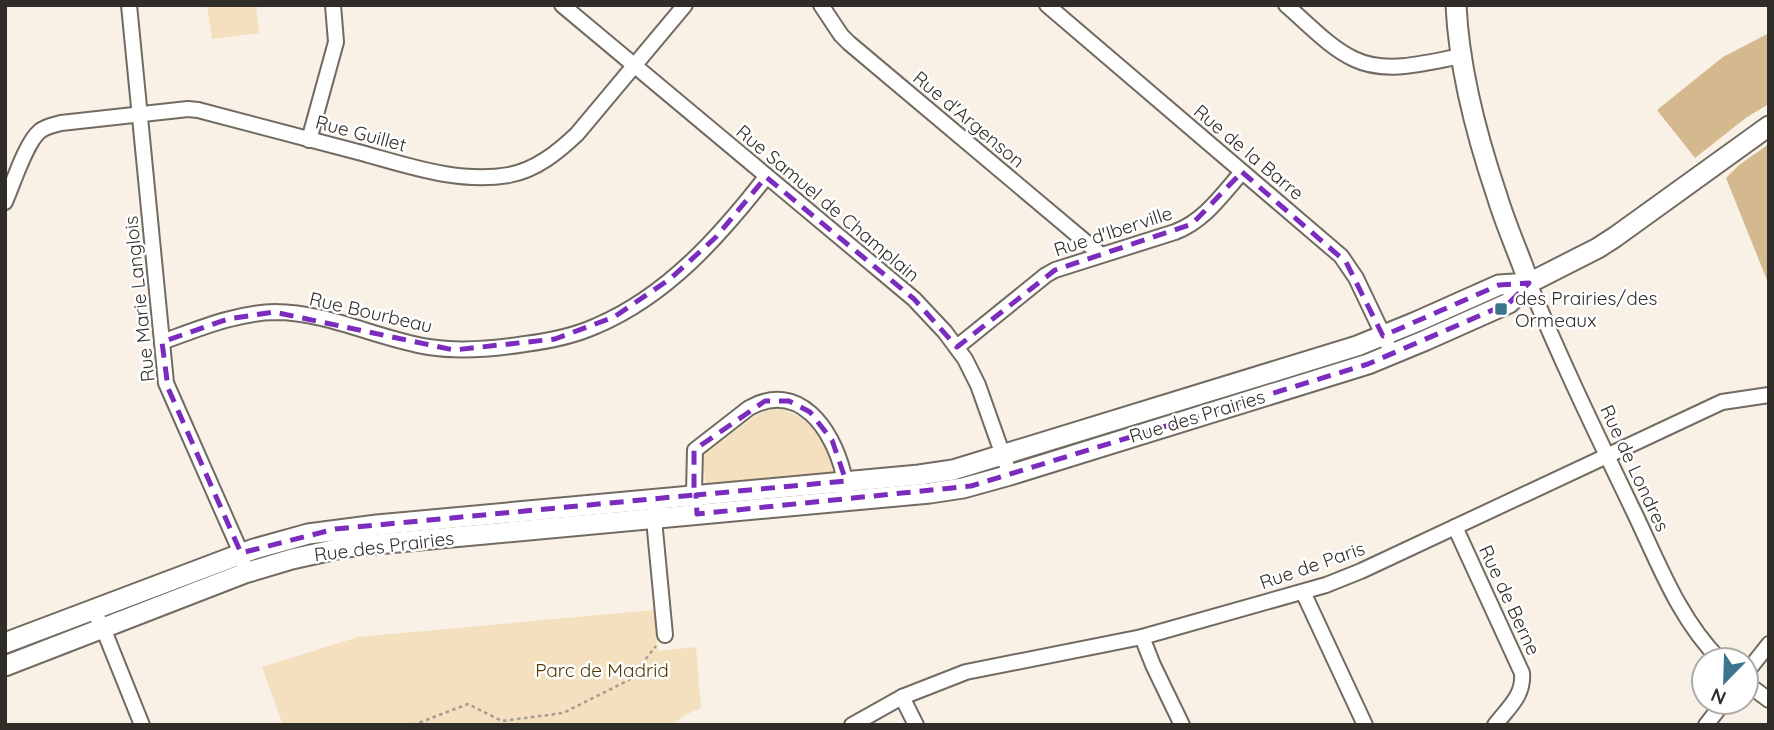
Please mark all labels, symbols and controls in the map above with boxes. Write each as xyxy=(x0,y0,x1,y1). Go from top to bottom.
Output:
street label: Rue d'Argenson xyxy=(908,65,1030,173)
street label: Rue de la Barre xyxy=(1189,99,1309,205)
street label: Rue Guillet xyxy=(313,109,409,157)
street label: Rue Samuel de Champlain xyxy=(731,119,925,287)
street label: Rue d'Iberville xyxy=(1051,201,1175,261)
street label: Rue Marie Langlois xyxy=(118,215,160,383)
street label: Rue Bourbeau xyxy=(307,286,435,338)
place label: des Prairies/des Ormeaux xyxy=(1515,286,1658,332)
marker: des Prairies/des Ormeaux xyxy=(1493,301,1509,317)
street label: Rue des Prairies xyxy=(1126,384,1268,448)
street label: Rue de Londres xyxy=(1595,401,1675,535)
street label: Rue des Prairies xyxy=(313,526,455,566)
street label: Rue de Paris xyxy=(1256,536,1368,594)
street label: Rue de Berne xyxy=(1474,541,1546,659)
north arrow xyxy=(1690,646,1760,716)
park label: Parc de Madrid xyxy=(535,658,669,682)
text: N xyxy=(1707,683,1729,710)

